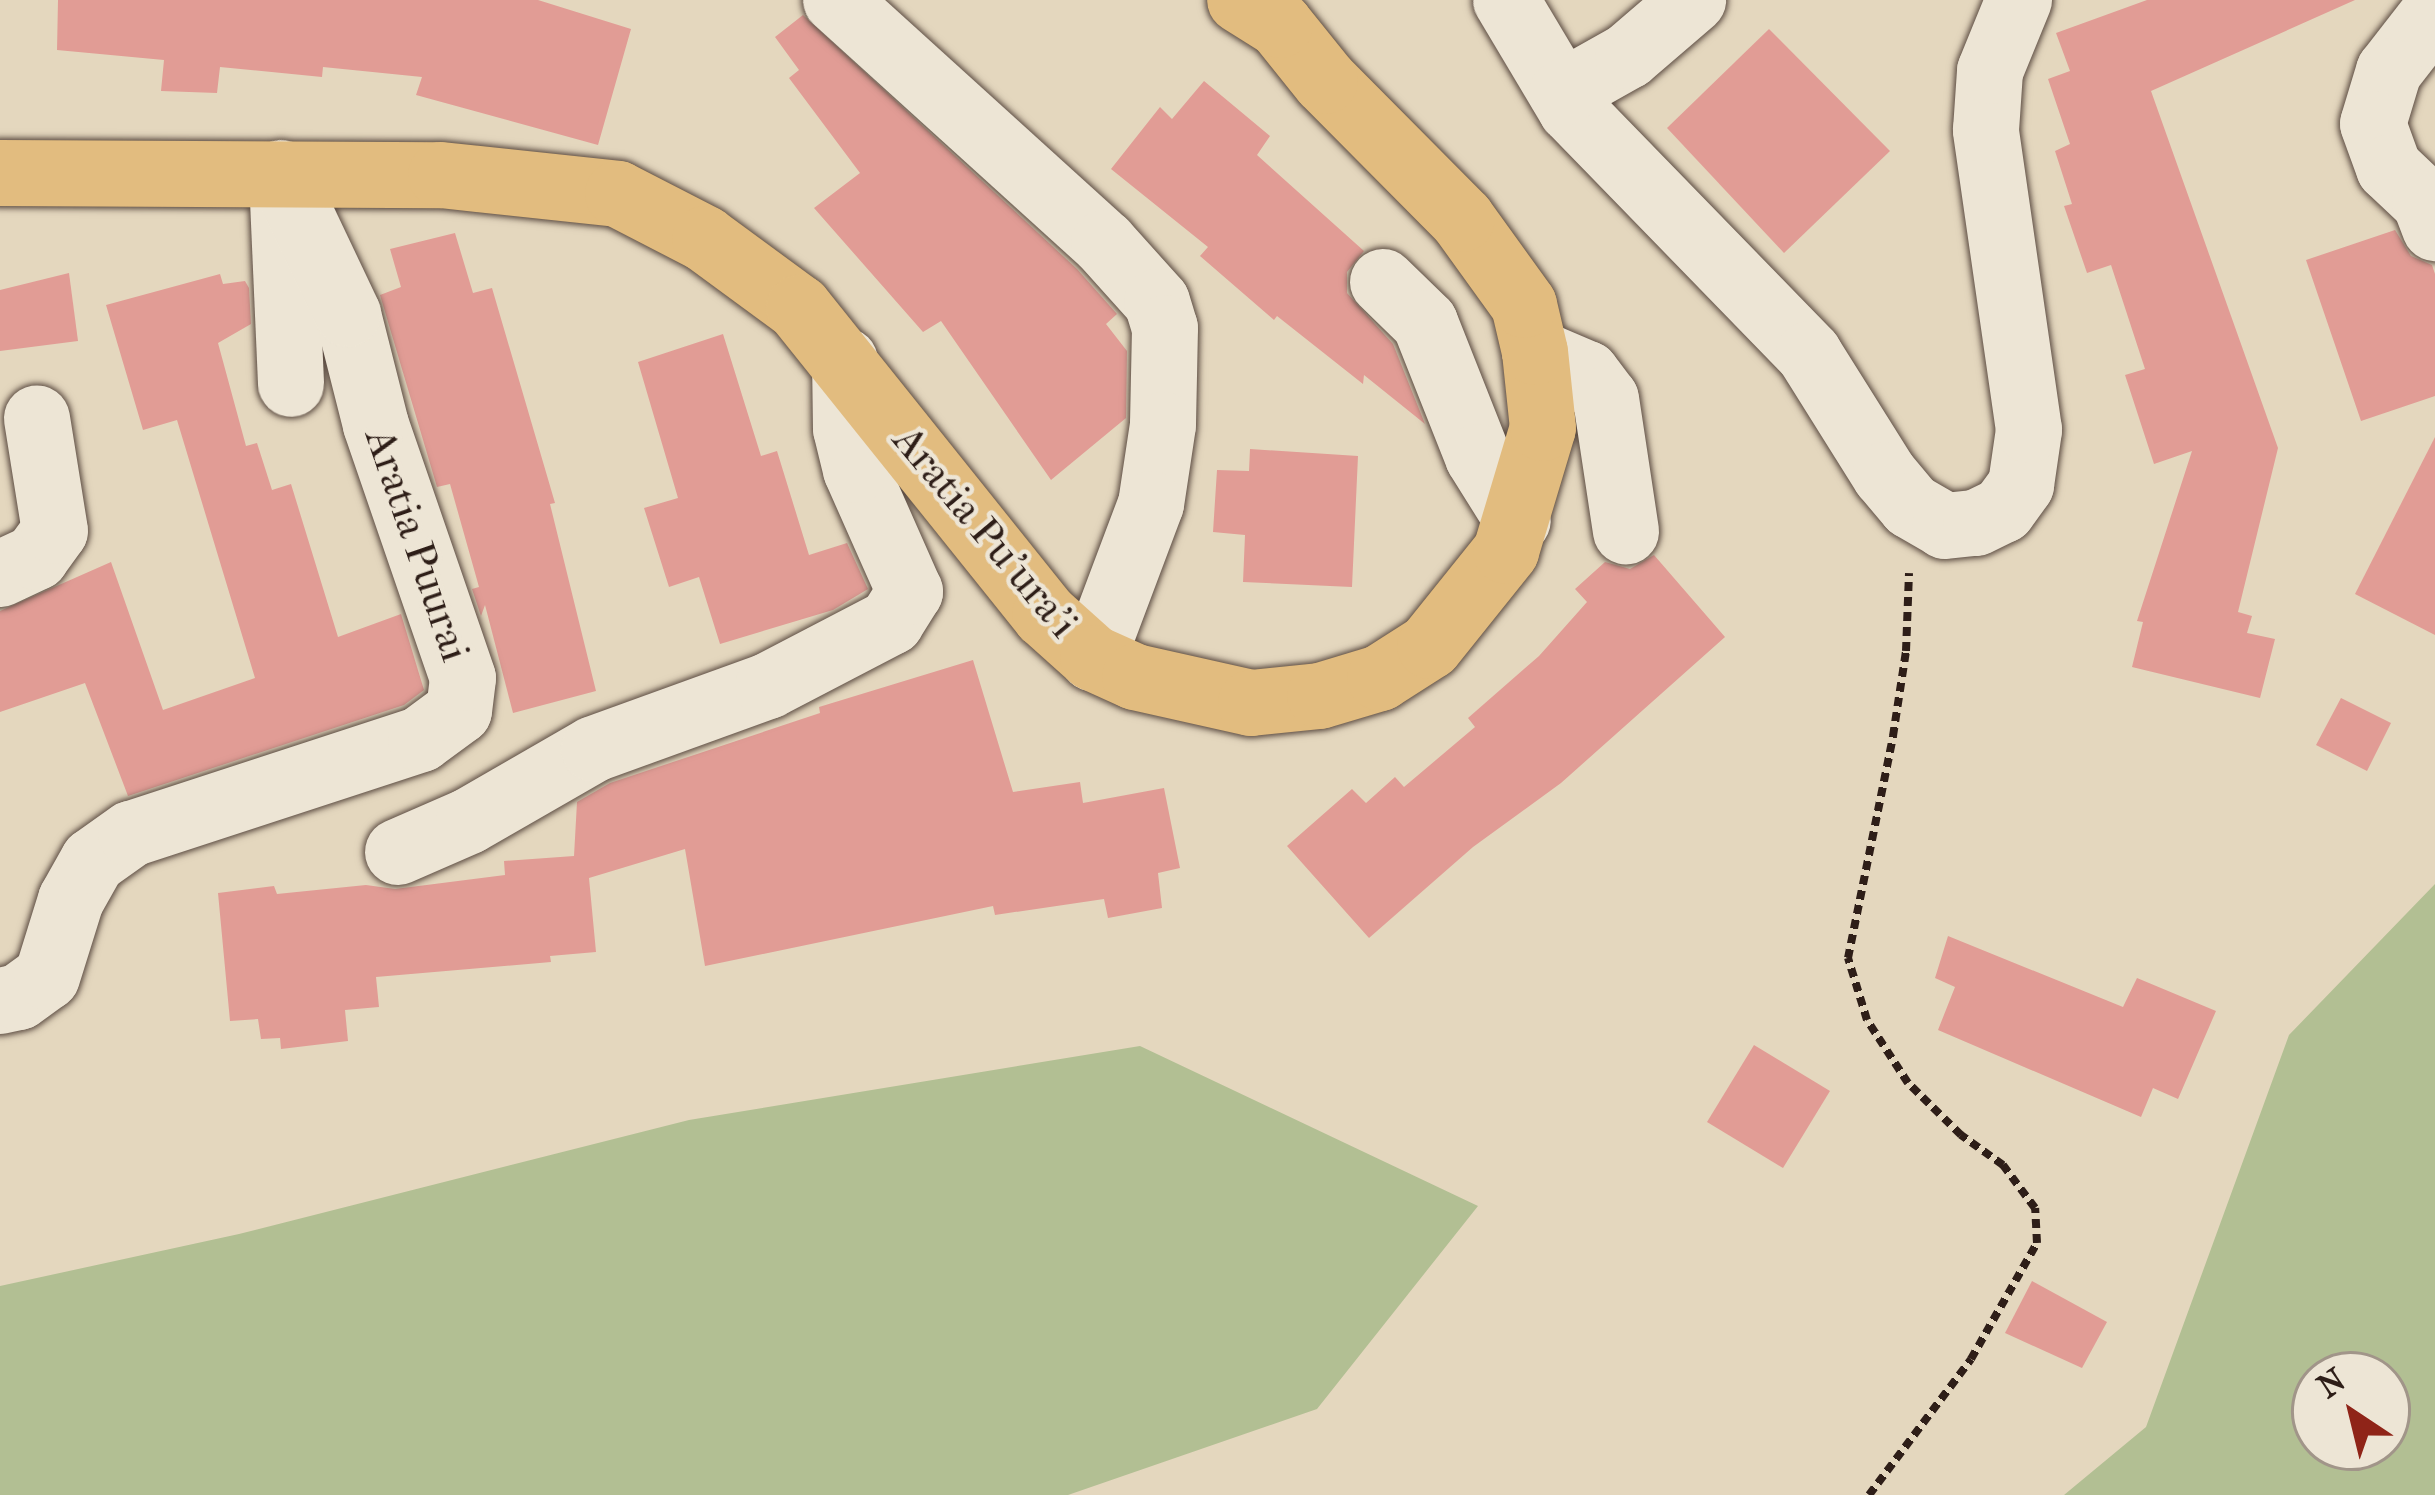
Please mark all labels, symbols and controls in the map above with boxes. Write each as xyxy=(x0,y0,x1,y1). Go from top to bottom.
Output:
street label: Aratia Pu'ura'i xyxy=(882,416,1088,648)
street label: Aratia Puurai xyxy=(354,422,480,668)
north arrow xyxy=(2291,1351,2411,1471)
text: N xyxy=(2310,1360,2353,1407)

